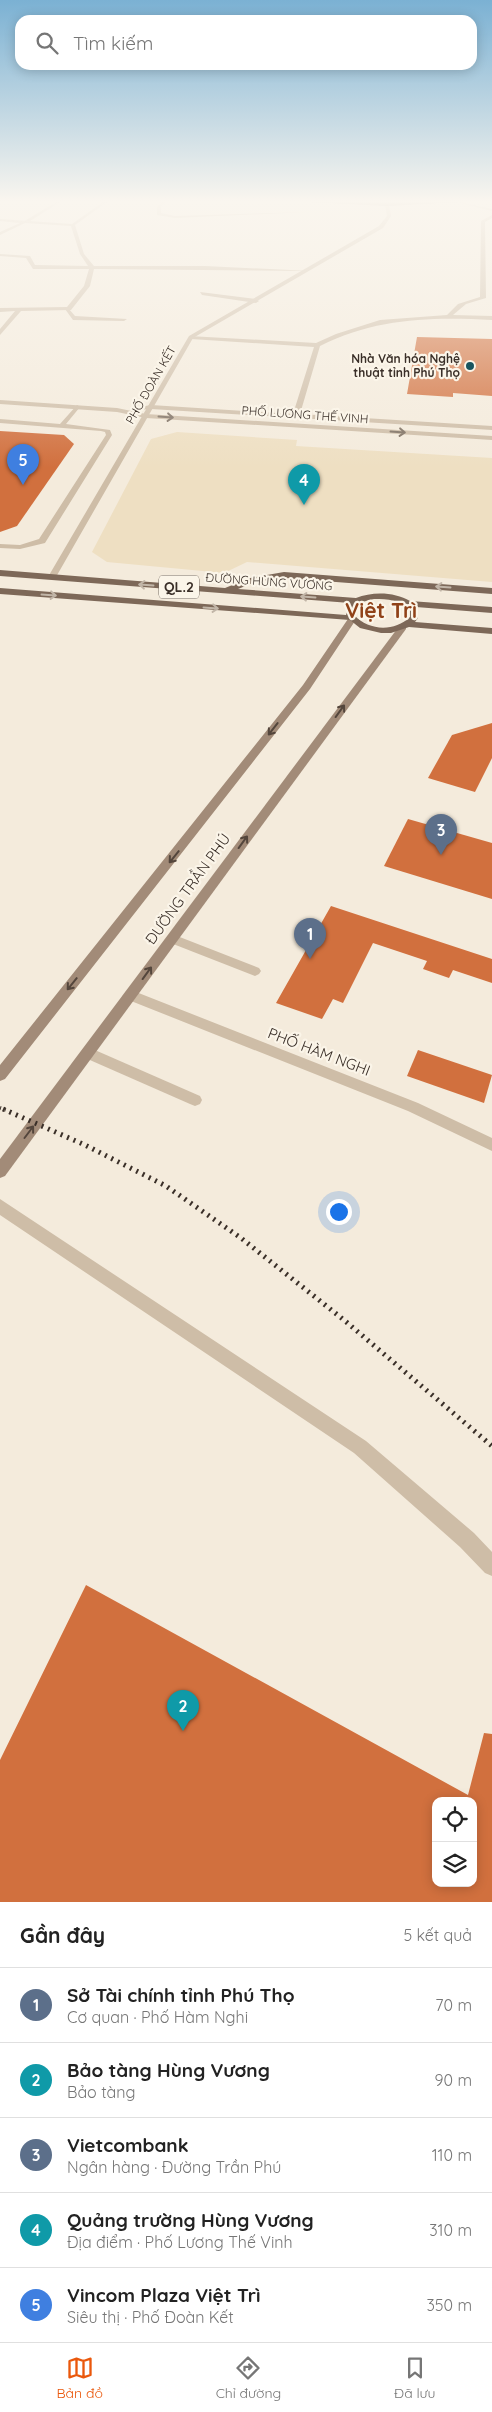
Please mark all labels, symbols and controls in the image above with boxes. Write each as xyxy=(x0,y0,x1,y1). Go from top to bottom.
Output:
search box xyxy=(15,15,477,70)
icon: search xyxy=(33,29,61,57)
text: Tìm kiếm xyxy=(73,31,153,55)
street label: PHỐ ĐOÀN KẾT xyxy=(122,343,179,427)
place label: Nhà Văn hóa Nghệ thuật tỉnh Phú Thọ xyxy=(351,351,461,380)
marker: Nhà Văn hóa Nghệ thuật tỉnh Phú Thọ xyxy=(464,360,476,372)
street label: PHỐ LƯƠNG THẾ VINH xyxy=(241,403,369,426)
one-way arrow xyxy=(157,412,173,421)
one-way arrow xyxy=(389,428,405,437)
pin: 5 xyxy=(7,444,39,485)
pin: 4 xyxy=(288,464,320,505)
street label: ĐƯỜNG HÙNG VƯƠNG xyxy=(205,570,333,593)
road number: QL.2 xyxy=(159,576,199,598)
one-way arrow xyxy=(139,580,155,589)
one-way arrow xyxy=(436,583,452,592)
one-way arrow xyxy=(40,591,56,600)
one-way arrow xyxy=(301,592,317,602)
district label: Việt Trì xyxy=(345,597,417,623)
one-way arrow xyxy=(202,603,218,613)
one-way arrow xyxy=(334,705,345,718)
one-way arrow xyxy=(268,722,279,735)
pin: 3 xyxy=(425,814,457,855)
street label: ĐƯỜNG TRẦN PHÚ xyxy=(141,829,234,948)
one-way arrow xyxy=(238,835,248,849)
one-way arrow xyxy=(168,850,179,863)
pin: 1 xyxy=(294,918,326,959)
one-way arrow xyxy=(142,966,152,980)
one-way arrow xyxy=(67,978,78,991)
street label: PHỐ HÀM NGHI xyxy=(265,1023,373,1080)
one-way arrow xyxy=(24,1125,34,1139)
your location xyxy=(326,1199,352,1225)
pin: 2 xyxy=(167,1690,199,1731)
map controls xyxy=(432,1797,477,1887)
button: locate xyxy=(432,1797,477,1842)
button: layers xyxy=(432,1842,477,1887)
text: Gần đây xyxy=(20,1922,105,1948)
text: 5 kết quả xyxy=(403,1925,472,1945)
text: Sở Tài chính tỉnh Phú Thọ xyxy=(67,1983,295,2007)
text: 1 xyxy=(33,1995,39,2015)
text: 70 m xyxy=(435,1995,472,2015)
text: Cơ quan · Phố Hàm Nghi xyxy=(67,2007,248,2027)
text: Bảo tàng Hùng Vương xyxy=(67,2058,270,2082)
text: 2 xyxy=(31,2070,41,2090)
text: 90 m xyxy=(435,2070,472,2090)
text: Bảo tàng xyxy=(67,2082,136,2102)
text: Vietcombank xyxy=(67,2133,189,2157)
text: 3 xyxy=(32,2145,40,2165)
text: 110 m xyxy=(432,2145,472,2165)
text: Ngân hàng · Đường Trần Phú xyxy=(67,2157,281,2177)
text: Quảng trường Hùng Vương xyxy=(67,2208,314,2232)
text: 4 xyxy=(31,2220,41,2240)
text: 310 m xyxy=(429,2220,472,2240)
text: Địa điểm · Phố Lương Thế Vinh xyxy=(67,2232,293,2252)
text: Vincom Plaza Việt Trì xyxy=(67,2283,260,2307)
text: 5 xyxy=(31,2295,41,2315)
text: 350 m xyxy=(426,2295,472,2315)
text: Siêu thị · Phố Đoàn Kết xyxy=(67,2307,234,2327)
tab: Bản đồ xyxy=(56,2354,103,2402)
tab: Chỉ đường xyxy=(216,2354,281,2402)
tab: Đã lưu xyxy=(394,2354,436,2402)

